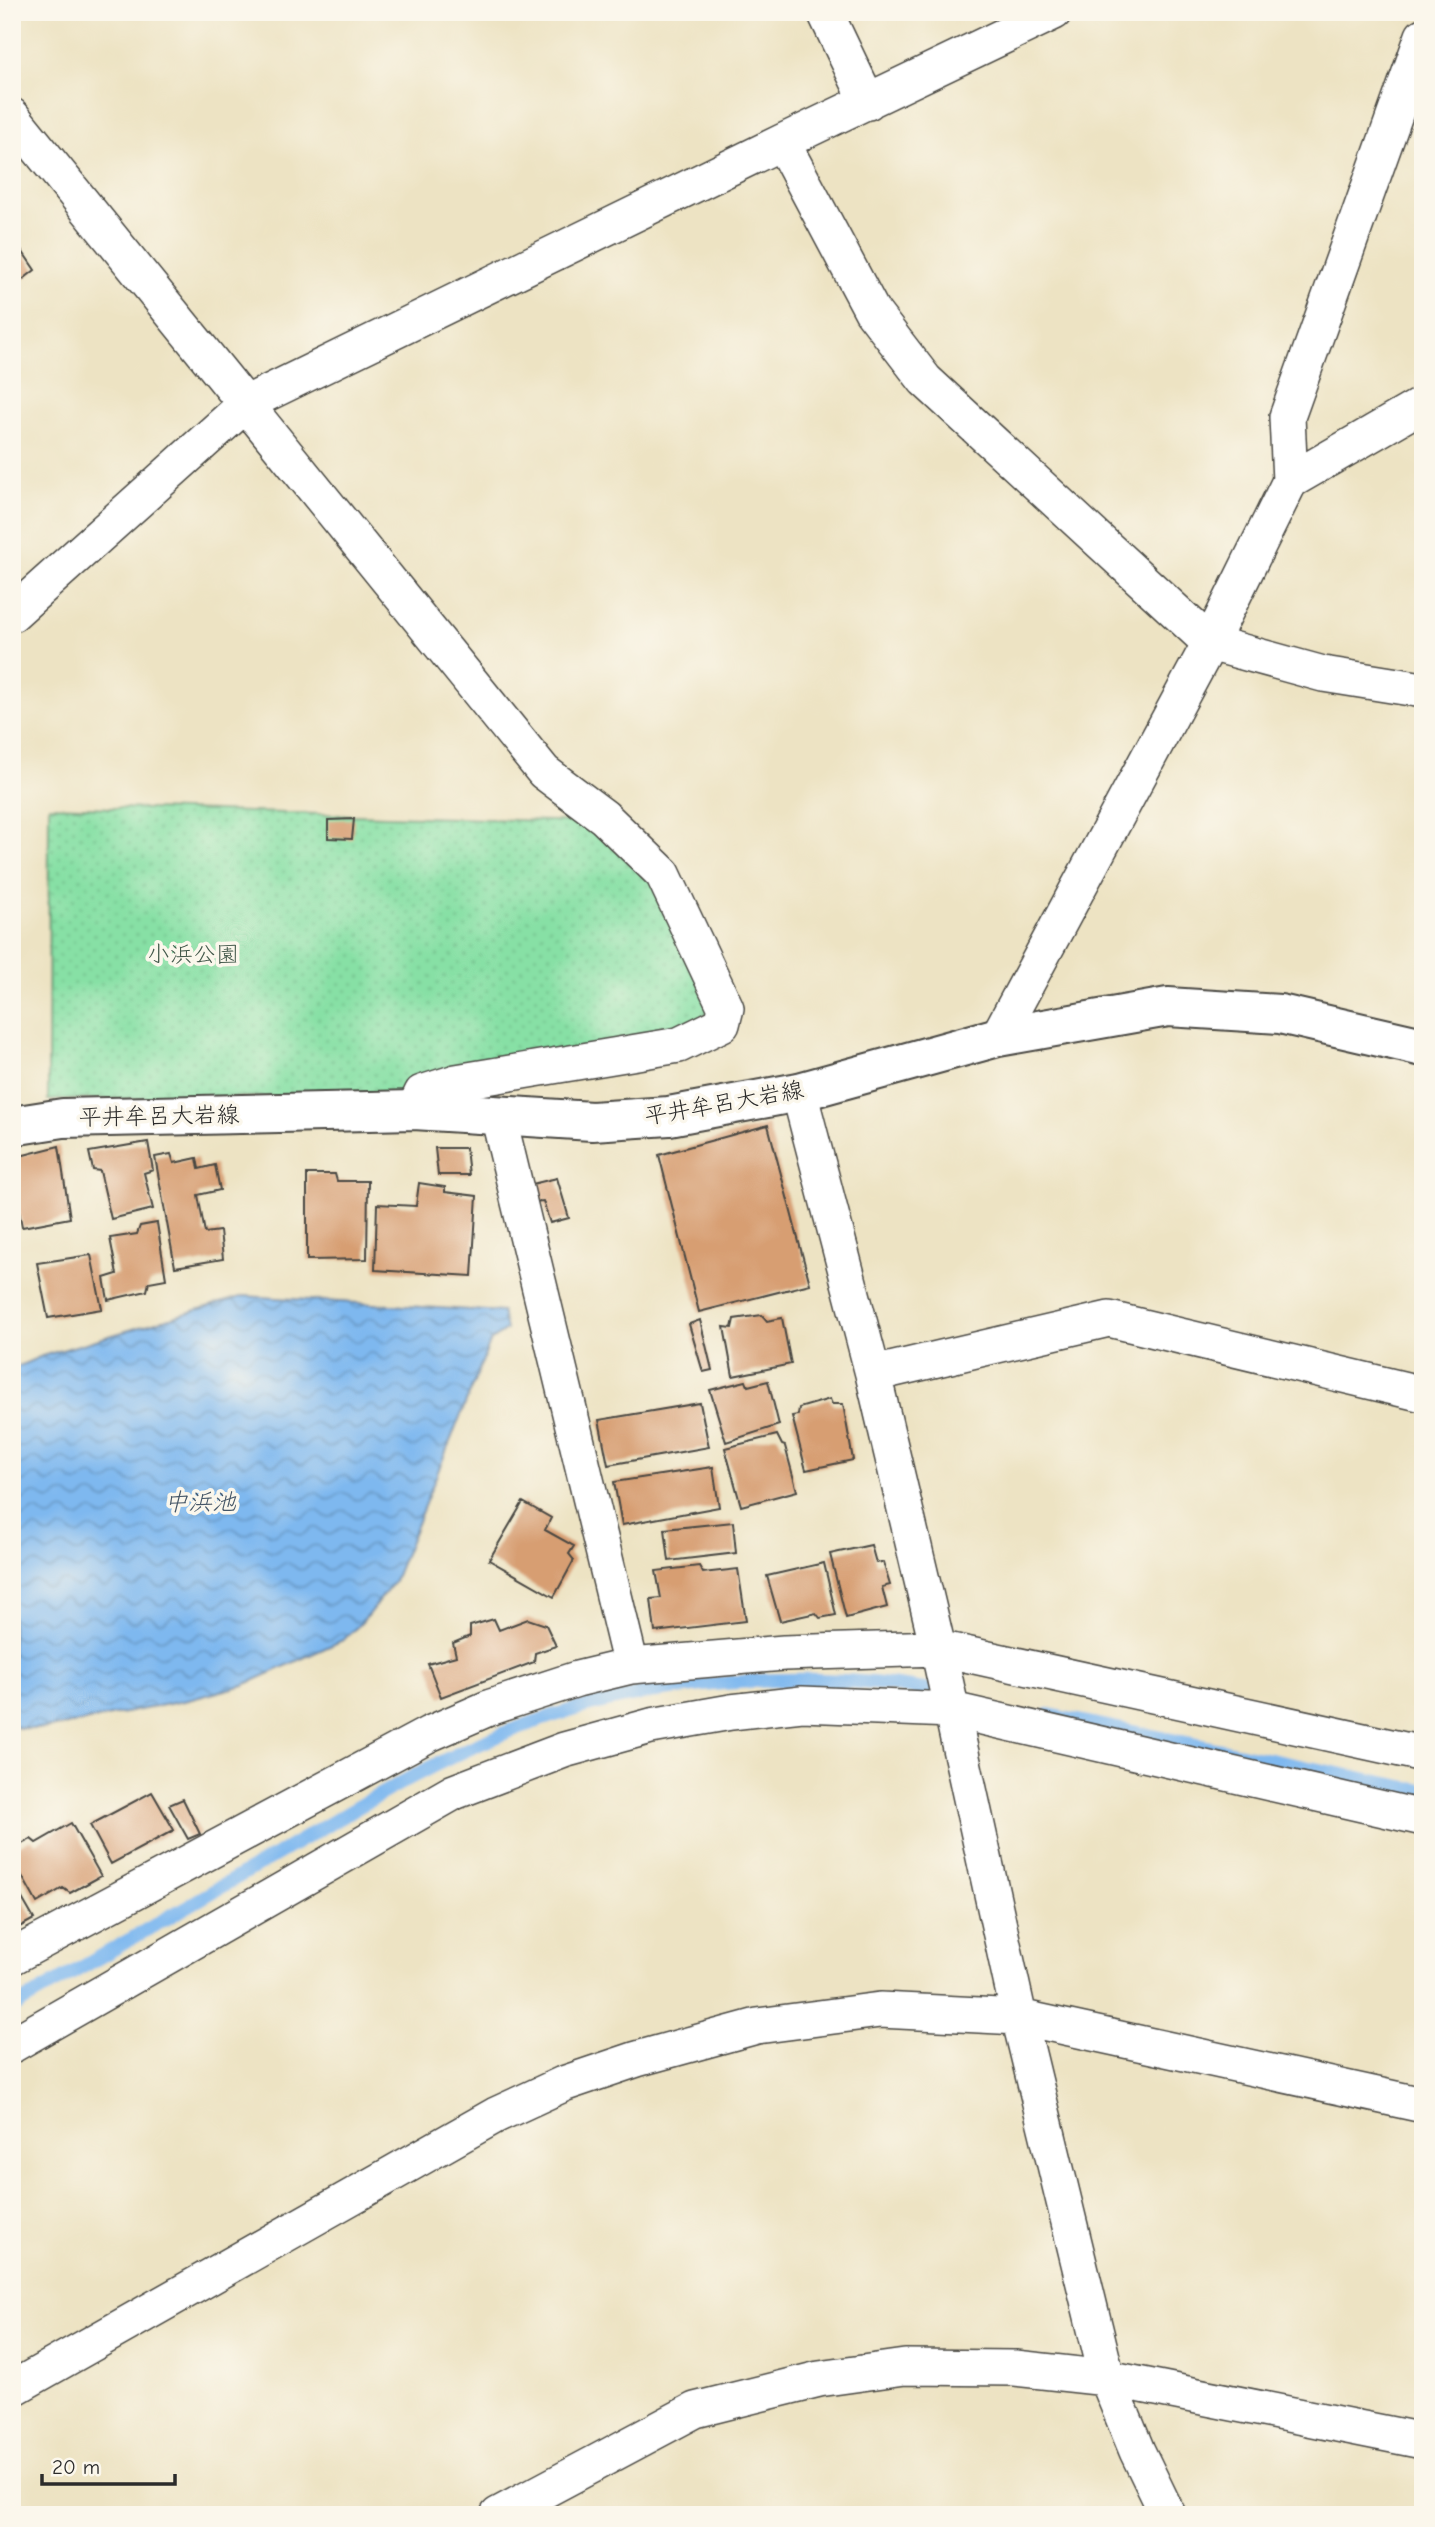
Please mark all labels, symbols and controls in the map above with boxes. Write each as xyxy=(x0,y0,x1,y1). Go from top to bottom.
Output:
park label: 小浜公園 xyxy=(147,941,239,968)
street label: 平井牟呂大岩線 xyxy=(642,1076,806,1130)
street label: 平井牟呂大岩線 xyxy=(78,1101,240,1131)
water label: 中浜池 xyxy=(164,1488,237,1516)
scale bar xyxy=(42,2443,175,2487)
text: 20 m xyxy=(52,2455,100,2479)

